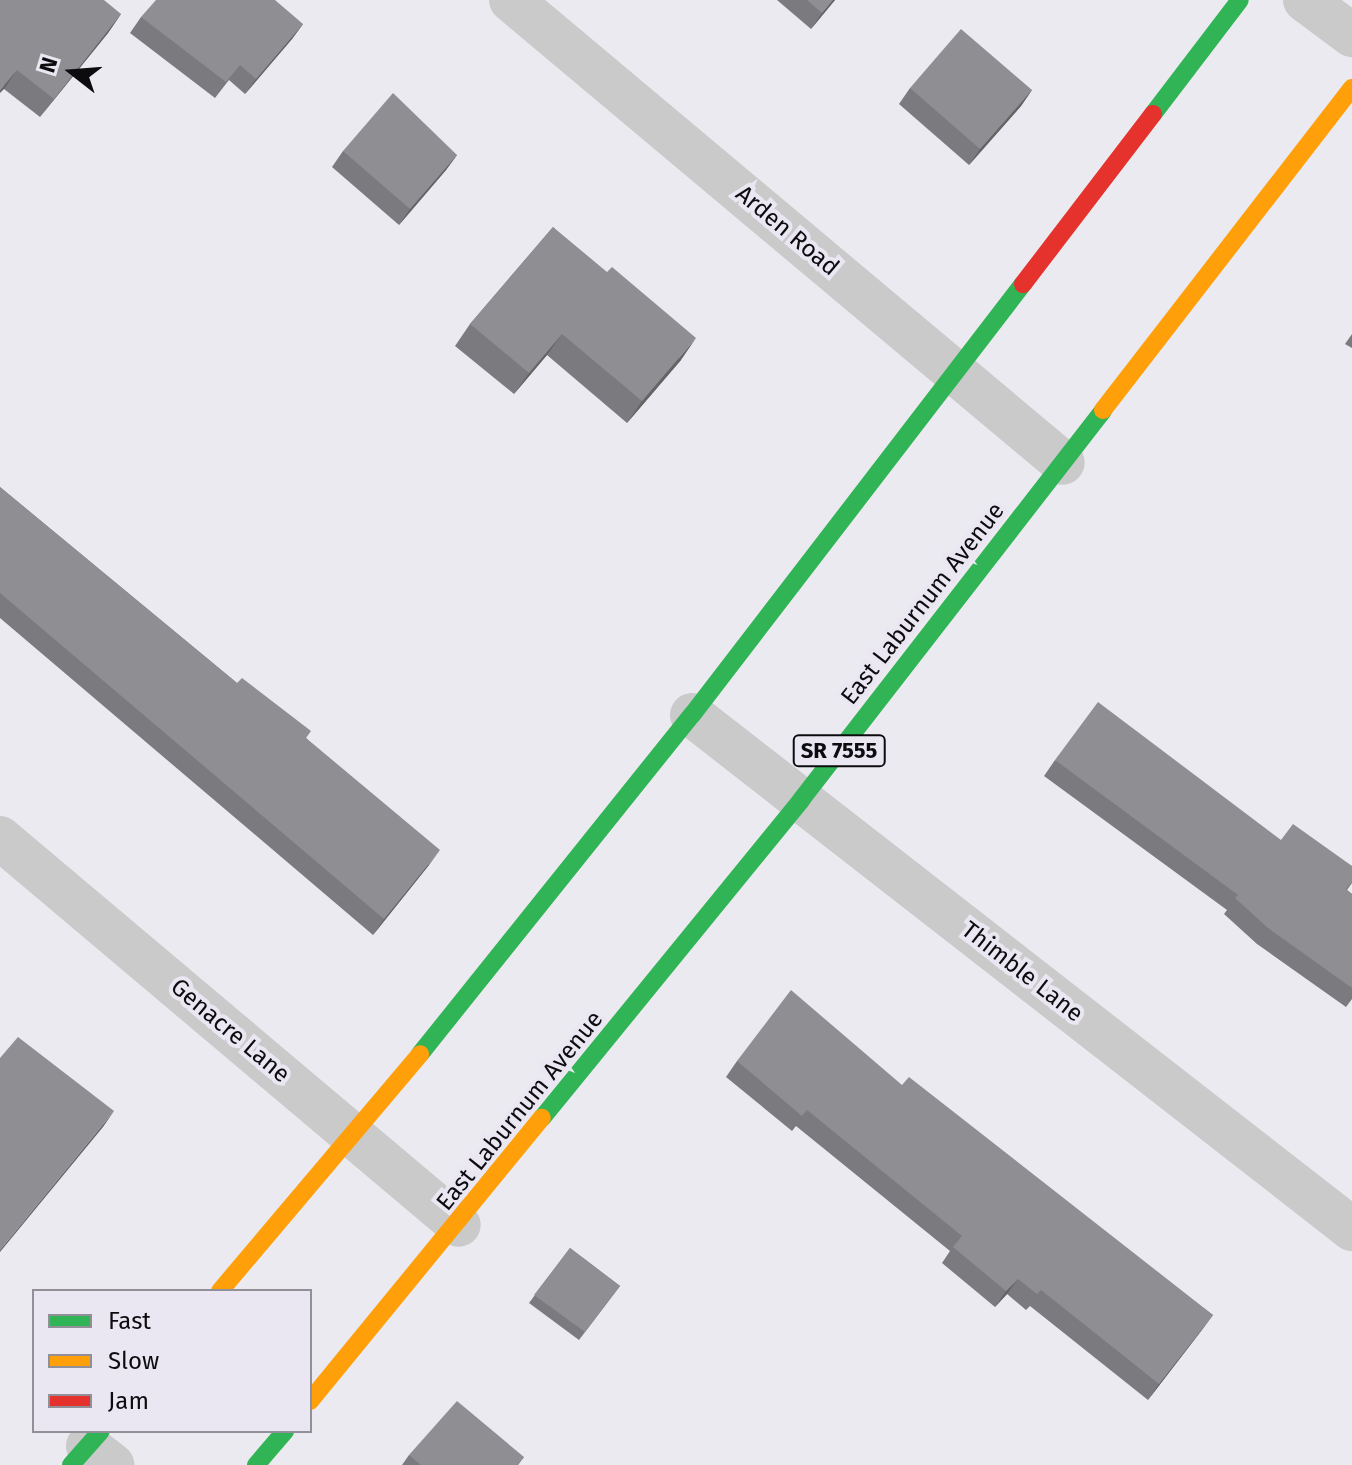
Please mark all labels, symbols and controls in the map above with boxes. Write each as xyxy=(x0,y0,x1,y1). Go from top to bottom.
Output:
north arrow xyxy=(32,32,112,112)
text: N xyxy=(34,54,64,76)
street label: Arden Road xyxy=(730,180,844,282)
street label: East Laburnum Avenue xyxy=(835,497,1011,711)
road number: SR 7555 xyxy=(791,733,887,769)
street label: Thimble Lane xyxy=(955,916,1089,1028)
street label: Genacre Lane xyxy=(165,973,295,1089)
street label: East Laburnum Avenue xyxy=(431,1005,609,1217)
legend xyxy=(32,1289,312,1433)
text: Fast xyxy=(108,1307,151,1335)
text: Slow xyxy=(108,1347,159,1375)
text: Jam xyxy=(108,1387,149,1415)

